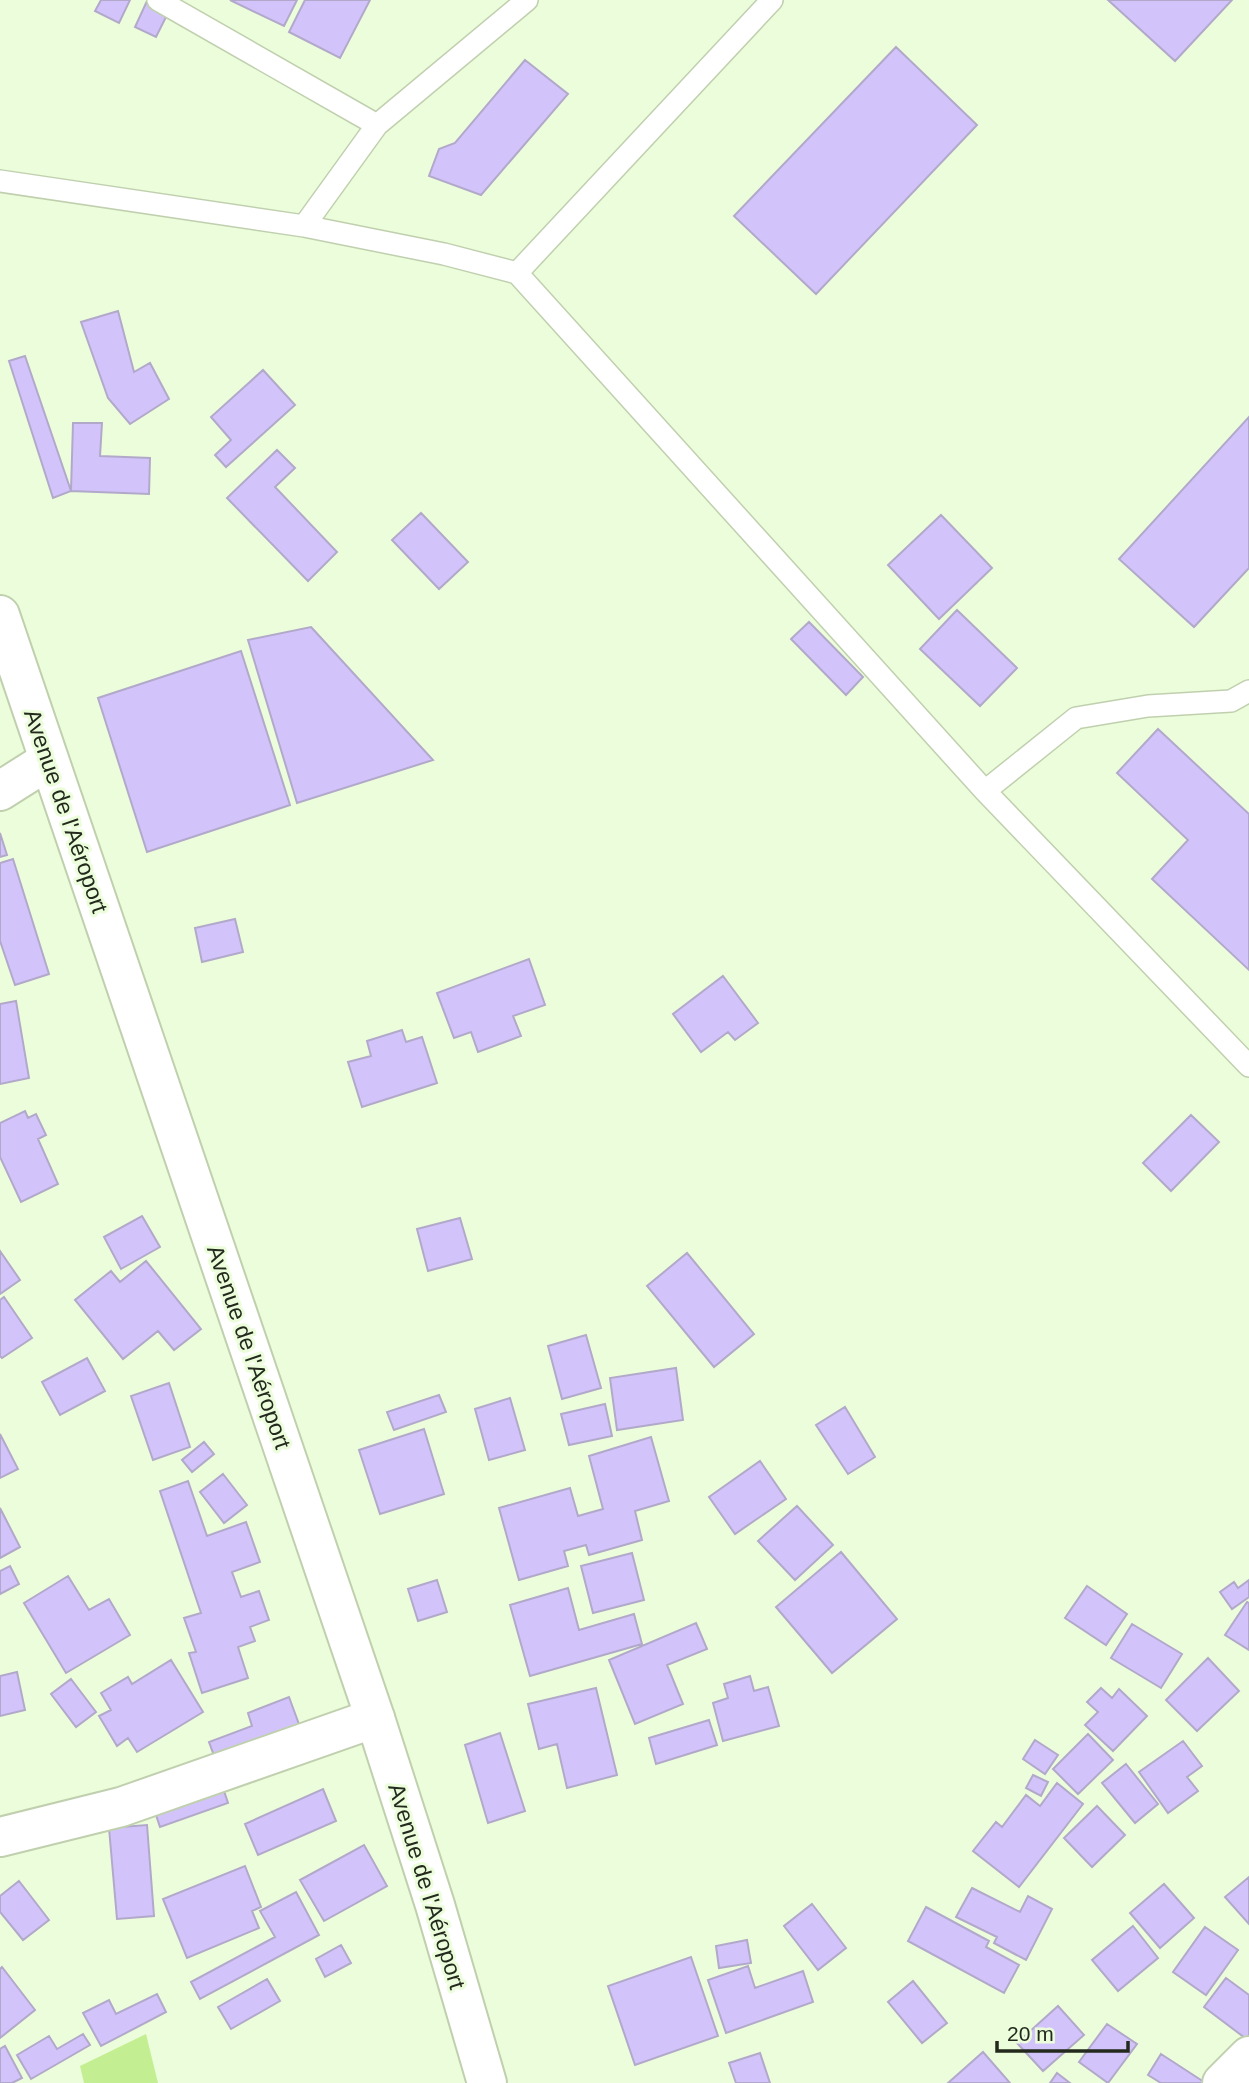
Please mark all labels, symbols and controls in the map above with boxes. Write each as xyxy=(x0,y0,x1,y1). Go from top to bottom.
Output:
street label: Avenue de l'Aéroport xyxy=(19,706,113,917)
street label: Avenue de l'Aéroport xyxy=(202,1242,296,1453)
street label: Avenue de l'Aéroport xyxy=(383,1780,471,1993)
scale bar xyxy=(997,2010,1128,2054)
text: 20 m xyxy=(1007,2022,1054,2045)

